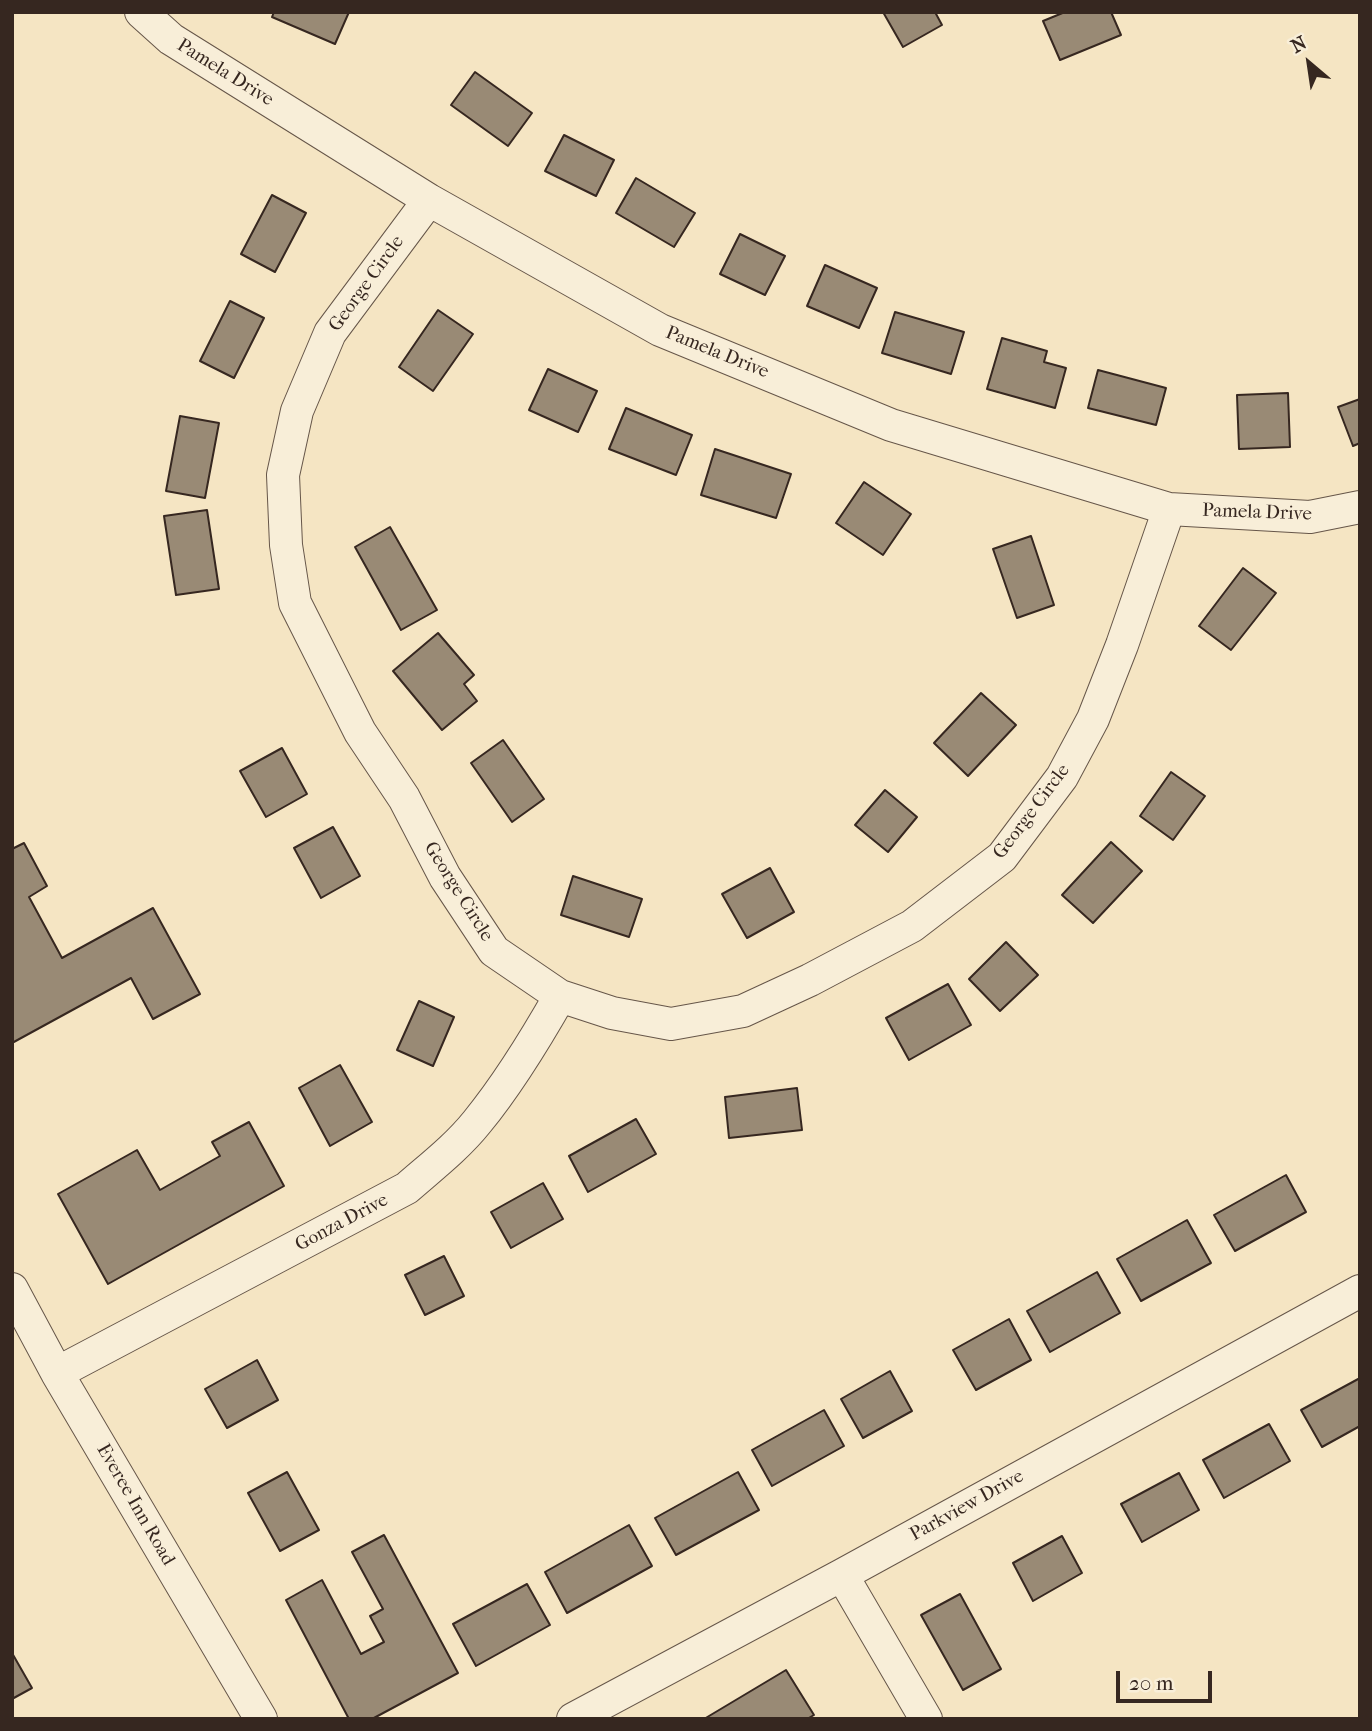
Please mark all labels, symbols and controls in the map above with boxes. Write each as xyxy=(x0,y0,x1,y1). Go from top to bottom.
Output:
north arrow xyxy=(1274,28,1344,98)
text: N xyxy=(1287,32,1310,58)
street label: Pamela Drive xyxy=(172,34,278,112)
street label: George Circle xyxy=(325,232,409,336)
street label: Pamela Drive xyxy=(662,322,772,384)
street label: Pamela Drive xyxy=(1202,500,1312,526)
street label: George Circle xyxy=(989,760,1075,864)
street label: George Circle xyxy=(418,838,498,946)
street label: Gonza Drive xyxy=(292,1189,392,1257)
street label: Everee Inn Road xyxy=(91,1440,179,1570)
street label: Parkview Drive xyxy=(906,1465,1028,1547)
scale bar xyxy=(1120,1658,1216,1702)
text: 20 m xyxy=(1129,1671,1173,1695)

